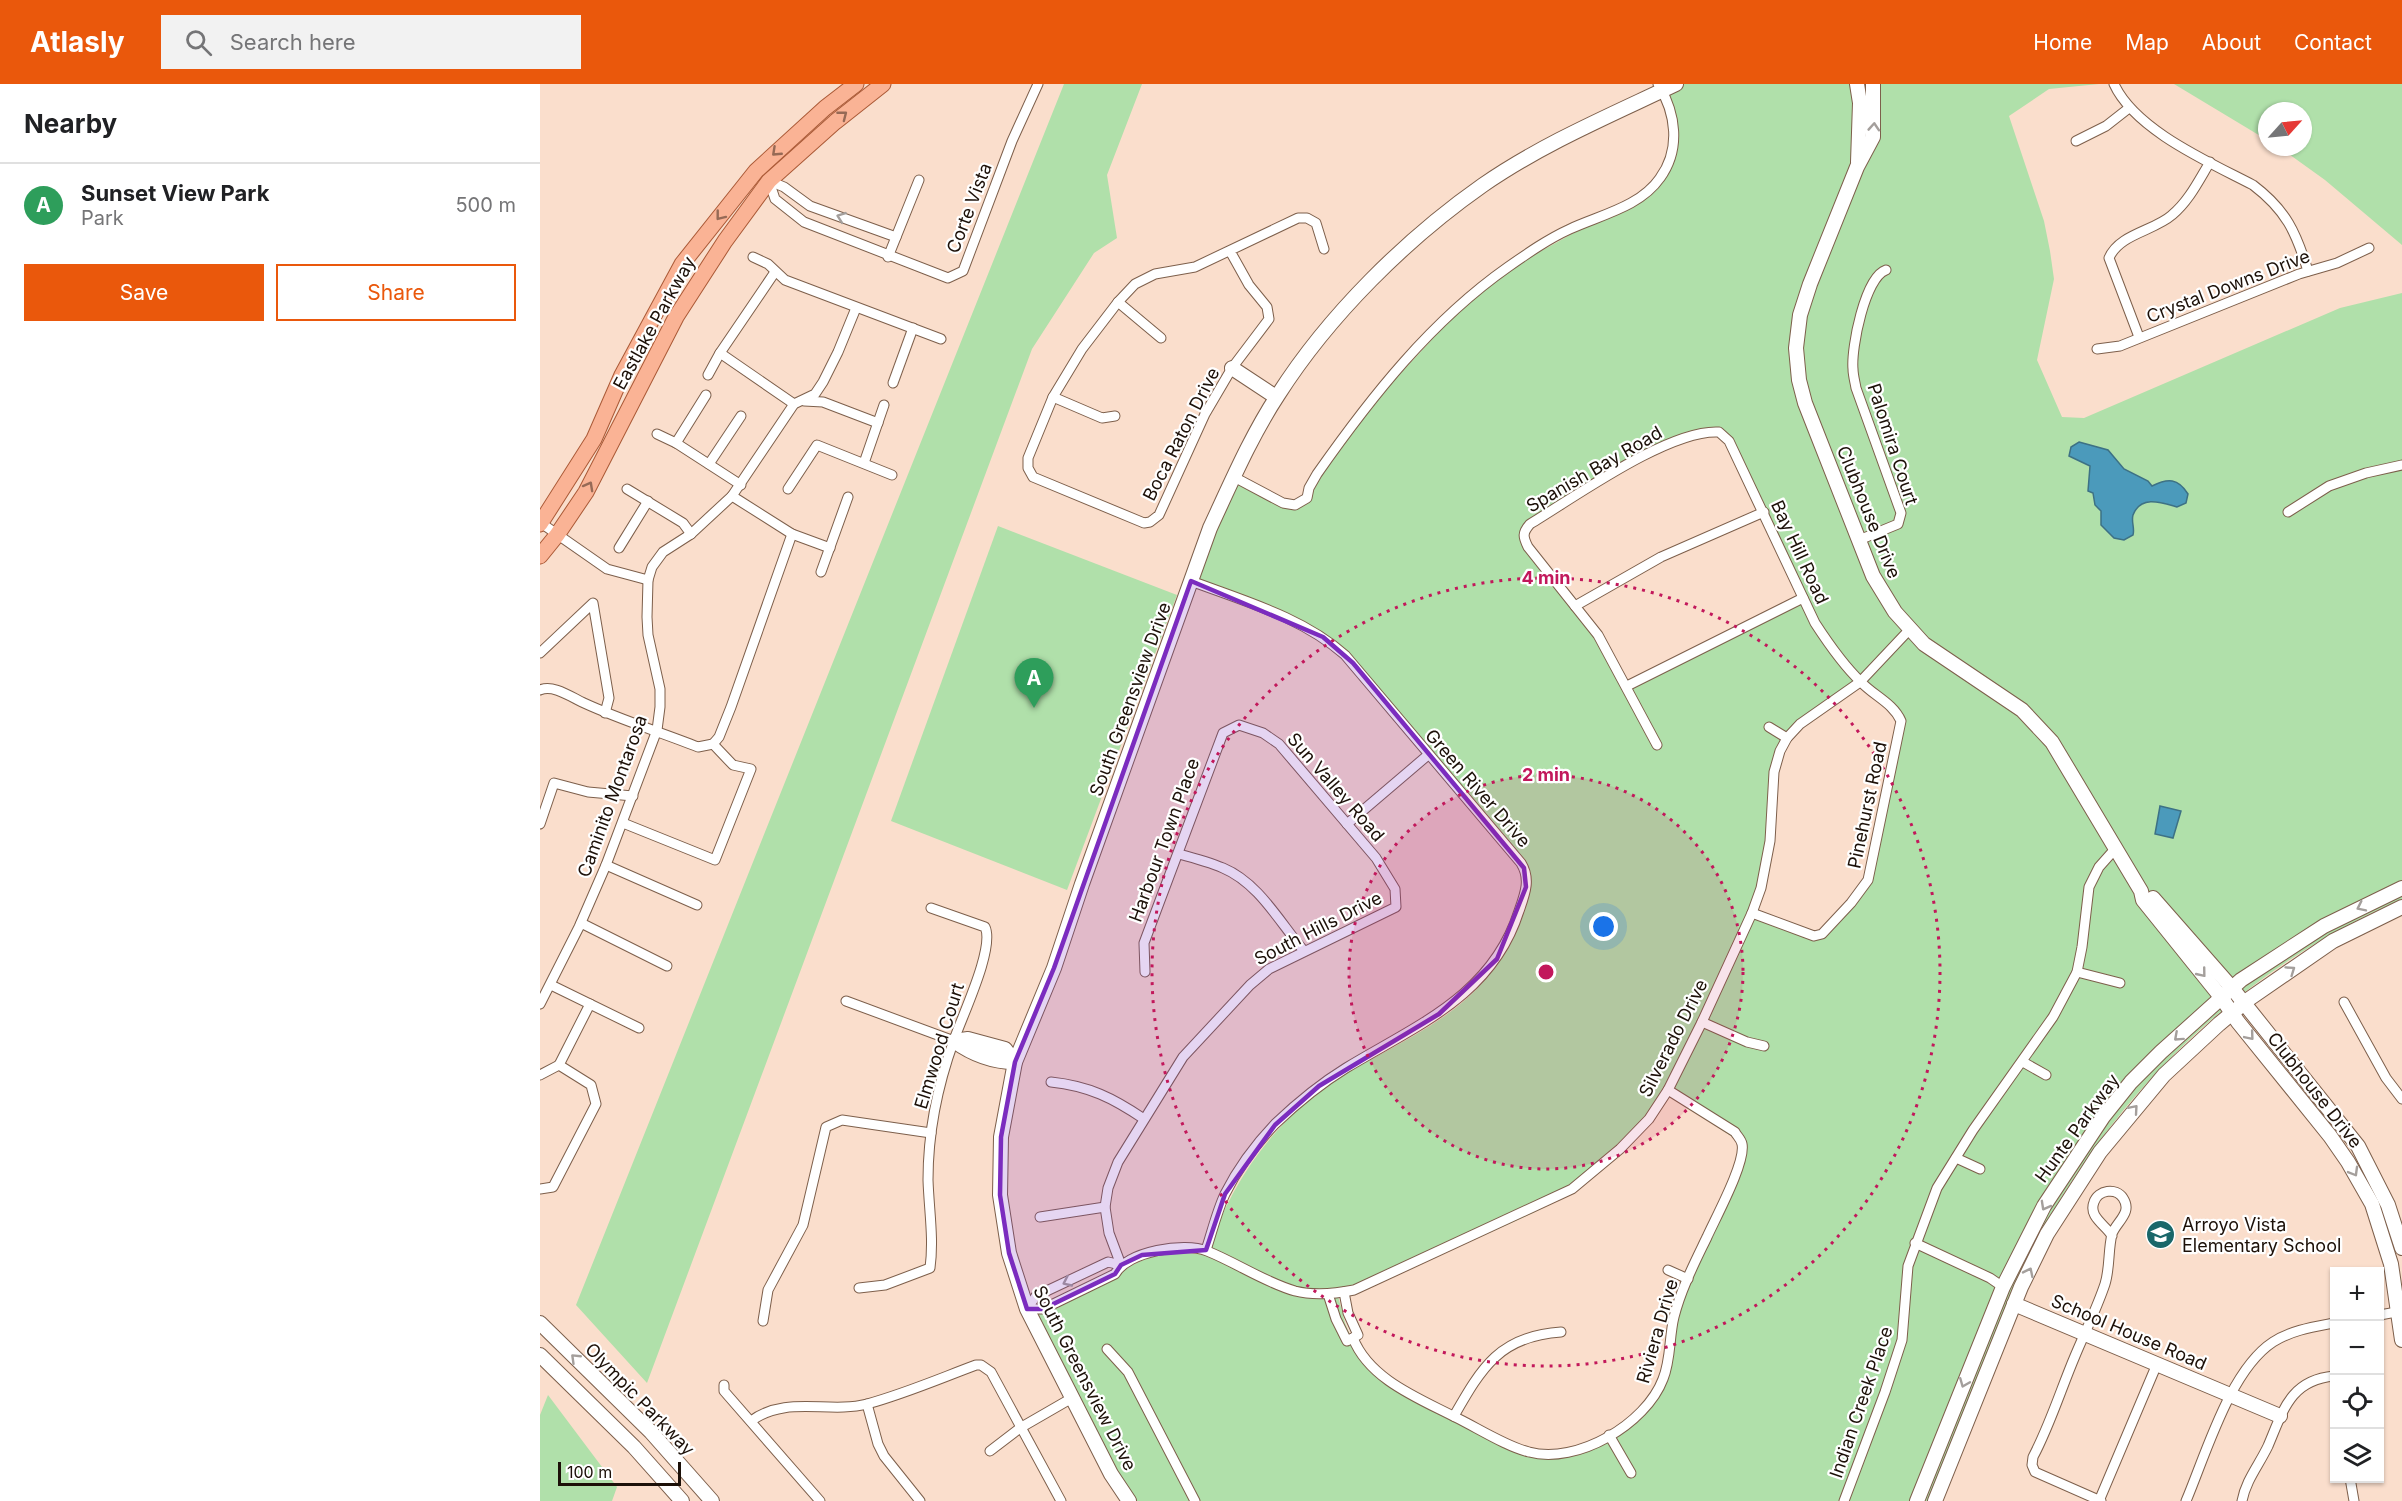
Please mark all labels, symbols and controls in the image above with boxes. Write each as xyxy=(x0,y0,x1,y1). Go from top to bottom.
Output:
search box xyxy=(161,15,581,69)
text: Atlasly xyxy=(30,25,125,59)
icon: search xyxy=(182,26,215,59)
text: Search here xyxy=(230,29,356,55)
text: Home xyxy=(2033,30,2092,55)
text: Map xyxy=(2125,30,2169,55)
text: About xyxy=(2202,30,2261,55)
text: Contact xyxy=(2294,30,2372,55)
north arrow xyxy=(2258,102,2312,156)
text: Nearby xyxy=(24,108,117,139)
one-way arrow xyxy=(836,112,847,123)
one-way arrow xyxy=(1867,123,1880,132)
one-way arrow xyxy=(773,145,783,156)
street label: Corte Vista xyxy=(942,160,996,256)
text: Sunset View Park xyxy=(81,180,269,206)
text: A xyxy=(36,193,51,217)
text: 500 m xyxy=(455,193,516,217)
text: Park xyxy=(81,206,124,230)
one-way arrow xyxy=(716,210,727,221)
one-way arrow xyxy=(836,211,847,224)
street label: Crystal Downs Drive xyxy=(2143,245,2313,327)
street label: Eastlake Parkway xyxy=(609,253,699,393)
button: Save xyxy=(24,264,264,321)
button: Share xyxy=(276,264,516,321)
street label: Boca Raton Drive xyxy=(1138,364,1224,504)
street label: Palomira Court xyxy=(1863,381,1923,507)
street label: Spanish Bay Road xyxy=(1522,422,1666,516)
street label: Clubhouse Drive xyxy=(1833,443,1905,581)
one-way arrow xyxy=(582,482,593,493)
street label: Bay Hill Road xyxy=(1767,497,1833,607)
text: 4 min xyxy=(1522,567,1570,588)
street label: South Greensview Drive xyxy=(1085,599,1175,799)
pin: A xyxy=(1014,658,1054,708)
street label: Caminito Montarosa xyxy=(573,712,651,880)
street label: Green River Drive xyxy=(1421,725,1535,851)
street label: Sun Valley Road xyxy=(1283,728,1389,846)
street label: Pinehurst Road xyxy=(1843,740,1891,870)
street label: Harbour Town Place xyxy=(1125,755,1203,925)
text: 2 min xyxy=(1522,764,1570,785)
street label: South Hills Drive xyxy=(1251,887,1385,969)
one-way arrow xyxy=(2356,900,2367,912)
your location xyxy=(1589,912,1618,941)
centre of rings xyxy=(1536,962,1556,982)
one-way arrow xyxy=(2194,966,2205,977)
one-way arrow xyxy=(2285,966,2296,977)
street label: Silverado Drive xyxy=(1634,976,1712,1100)
street label: Elmwood Court xyxy=(910,980,968,1111)
street label: Clubhouse Drive xyxy=(2263,1028,2367,1152)
one-way arrow xyxy=(2242,1029,2253,1040)
one-way arrow xyxy=(2174,1030,2185,1041)
street label: Hunte Parkway xyxy=(2031,1070,2123,1186)
one-way arrow xyxy=(2127,1105,2138,1116)
one-way arrow xyxy=(2347,1166,2358,1176)
one-way arrow xyxy=(2041,1199,2052,1210)
place label: Arroyo Vista Elementary School xyxy=(2182,1214,2341,1256)
school or university icon: Arroyo Vista Elementary School xyxy=(2145,1218,2177,1250)
one-way arrow xyxy=(2021,1267,2033,1278)
map controls xyxy=(2330,1267,2384,1483)
button: + xyxy=(2330,1267,2384,1321)
one-way arrow xyxy=(1062,1274,1073,1286)
street label: Riviera Drive xyxy=(1632,1276,1682,1386)
street label: South Greensview Drive xyxy=(1029,1282,1141,1474)
street label: School House Road xyxy=(2048,1290,2210,1374)
button: − xyxy=(2330,1321,2384,1375)
street label: Indian Creek Place xyxy=(1825,1323,1897,1481)
street label: Olympic Parkway xyxy=(581,1338,699,1460)
one-way arrow xyxy=(572,1354,582,1365)
button: locate xyxy=(2330,1375,2384,1429)
one-way arrow xyxy=(1959,1377,1971,1388)
button: layers xyxy=(2330,1429,2384,1483)
scale bar xyxy=(558,1459,681,1486)
text: 100 m xyxy=(567,1462,612,1482)

